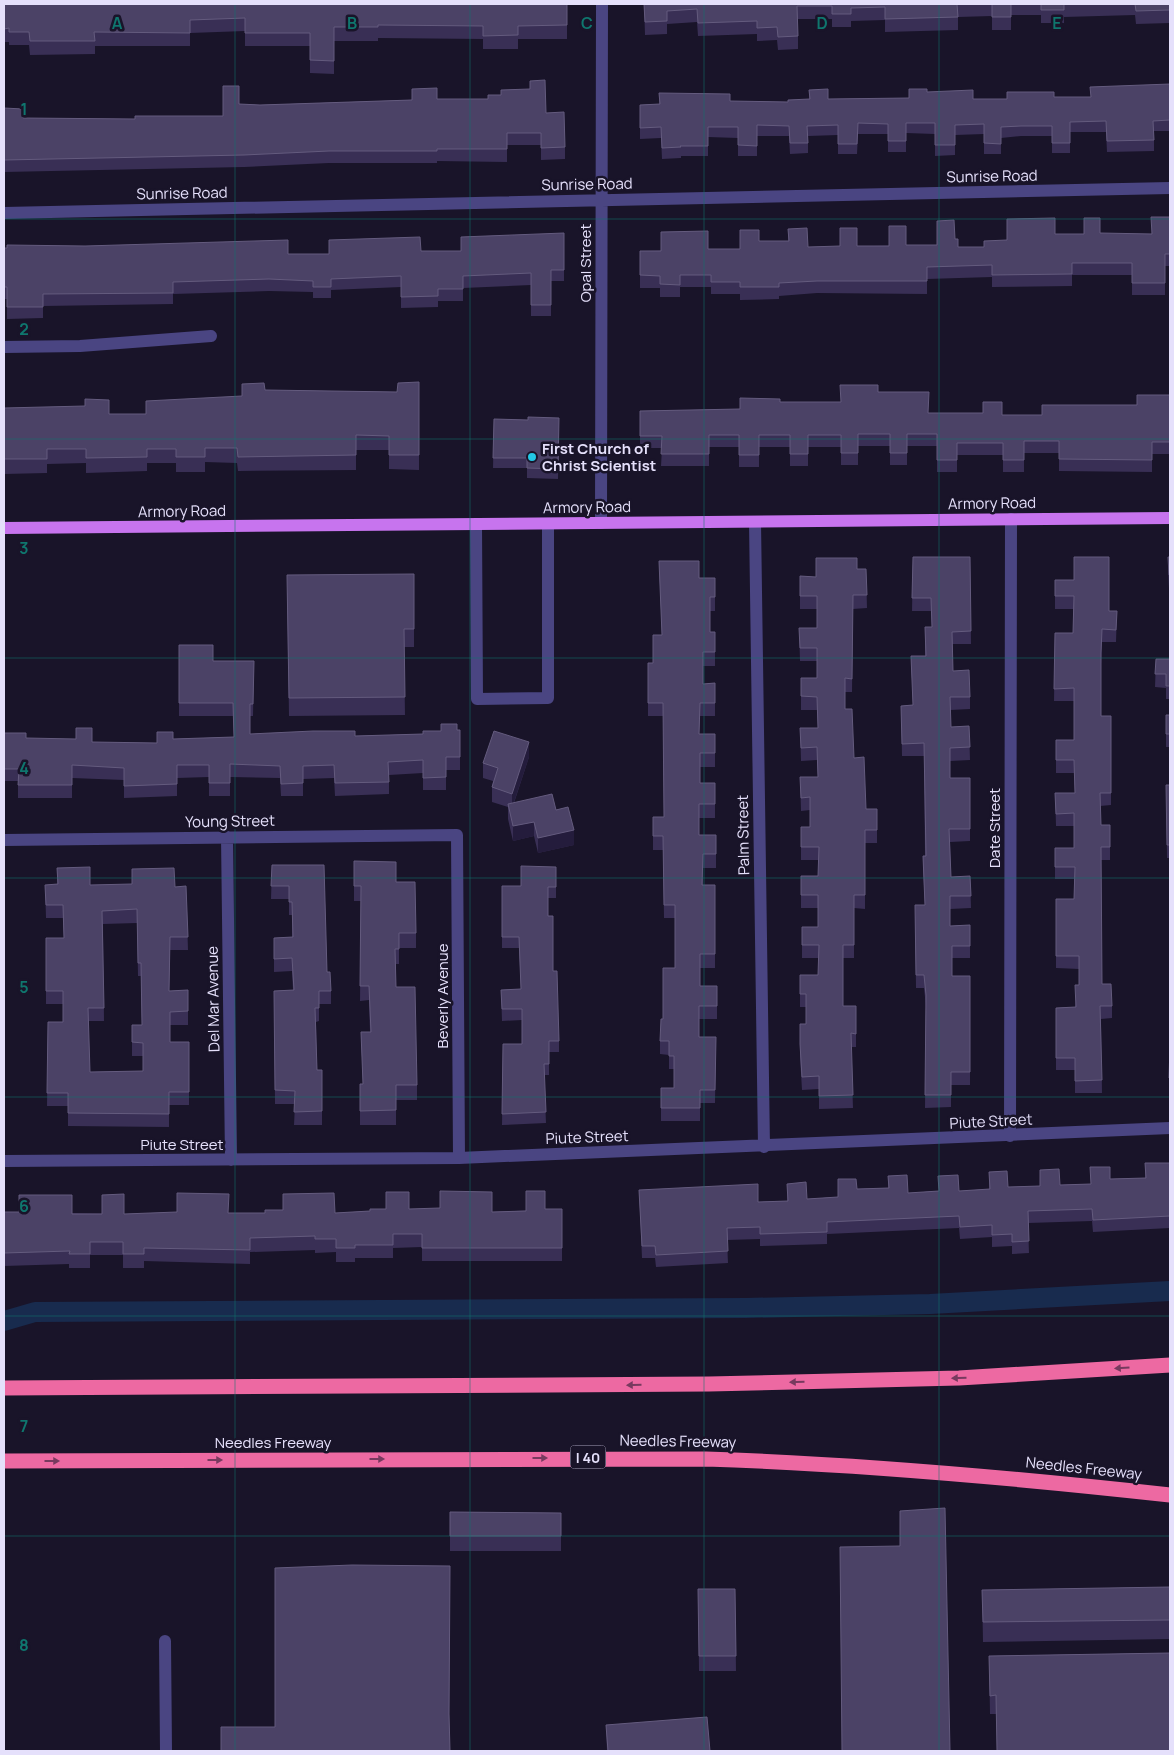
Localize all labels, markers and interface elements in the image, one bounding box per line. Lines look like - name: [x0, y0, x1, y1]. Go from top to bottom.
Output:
- text: A: [112, 12, 123, 34]
- text: B: [347, 12, 357, 34]
- text: C: [581, 12, 593, 34]
- text: D: [816, 12, 828, 34]
- text: E: [1052, 12, 1062, 34]
- text: 1: [20, 98, 28, 120]
- street label: Sunrise Road: [946, 165, 1038, 187]
- street label: Sunrise Road: [541, 173, 633, 195]
- street label: Sunrise Road: [136, 182, 228, 204]
- street label: Opal Street: [575, 224, 596, 302]
- text: 2: [19, 318, 29, 340]
- place label: First Church of Christ Scientist: [542, 438, 656, 476]
- marker: First Church of Christ Scientist: [526, 451, 538, 463]
- street label: Armory Road: [948, 492, 1036, 514]
- street label: Armory Road: [543, 496, 631, 518]
- street label: Armory Road: [138, 500, 226, 522]
- text: 3: [19, 537, 29, 559]
- text: 4: [19, 757, 29, 779]
- street label: Date Street: [984, 788, 1005, 868]
- street label: Palm Street: [732, 795, 754, 875]
- street label: Young Street: [185, 810, 275, 832]
- street label: Beverly Avenue: [432, 943, 453, 1048]
- street label: Del Mar Avenue: [202, 946, 224, 1052]
- text: 5: [19, 976, 29, 998]
- street label: Piute Street: [949, 1108, 1033, 1134]
- street label: Piute Street: [545, 1125, 629, 1149]
- street label: Piute Street: [140, 1134, 224, 1155]
- text: 6: [19, 1195, 29, 1217]
- one-way arrow: [1113, 1365, 1129, 1373]
- one-way arrow: [951, 1374, 967, 1382]
- one-way arrow: [789, 1378, 805, 1386]
- one-way arrow: [626, 1381, 642, 1389]
- text: 7: [20, 1415, 28, 1437]
- street label: Needles Freeway: [619, 1429, 737, 1453]
- street label: Needles Freeway: [215, 1432, 331, 1453]
- road number: I 40: [570, 1445, 606, 1468]
- street label: Needles Freeway: [1025, 1451, 1143, 1485]
- one-way arrow: [532, 1454, 548, 1462]
- one-way arrow: [370, 1455, 386, 1463]
- one-way arrow: [207, 1456, 223, 1464]
- one-way arrow: [45, 1457, 61, 1465]
- text: 8: [19, 1634, 29, 1656]

